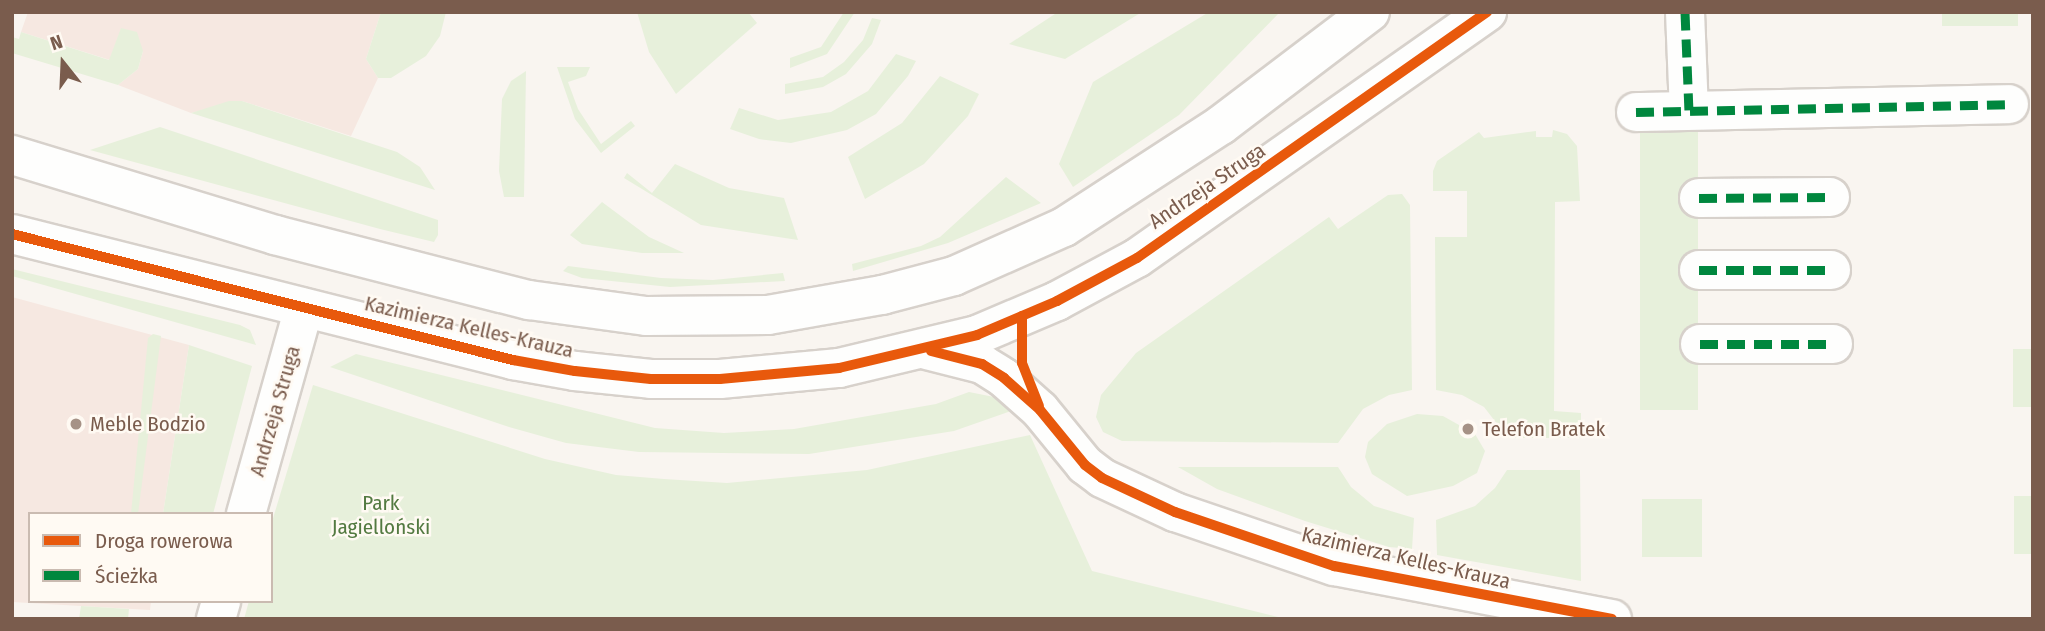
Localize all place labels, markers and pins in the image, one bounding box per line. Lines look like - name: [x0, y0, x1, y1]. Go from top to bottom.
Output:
- place label: Meble Bodzio: [90, 411, 206, 437]
- marker: Meble Bodzio: [68, 416, 84, 432]
- place label: Telefon Bratek: [1482, 416, 1605, 442]
- marker: Telefon Bratek: [1460, 421, 1476, 437]

